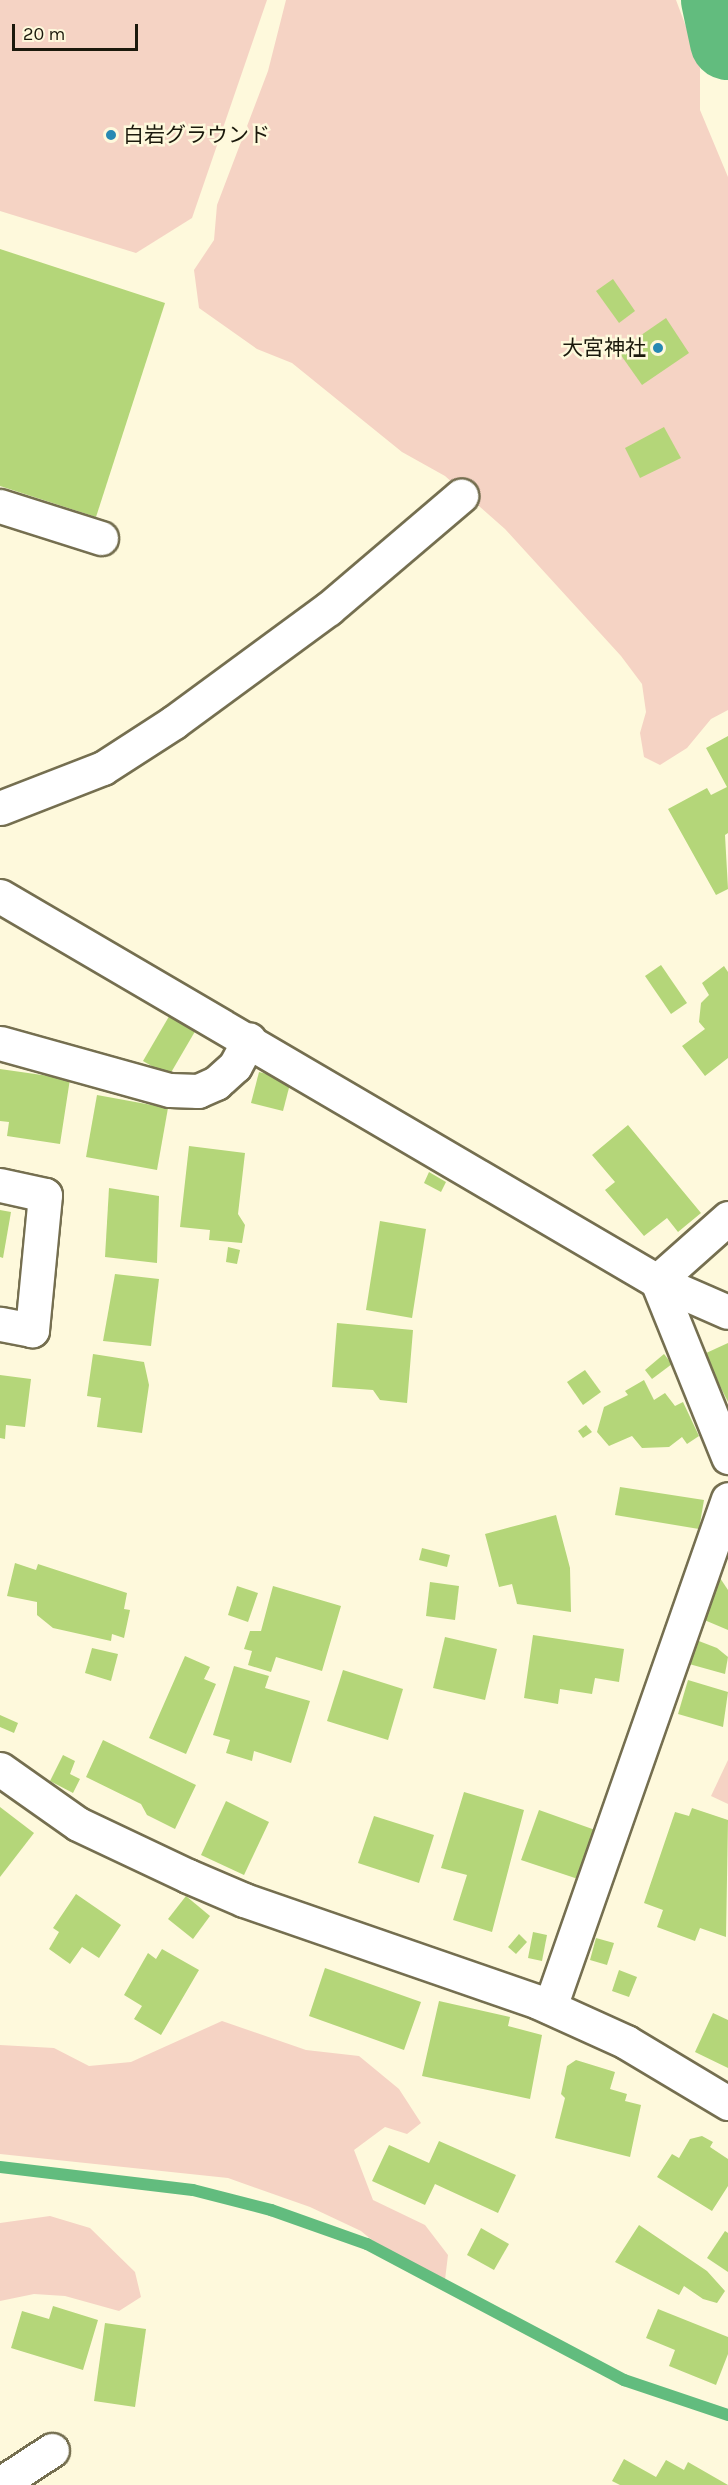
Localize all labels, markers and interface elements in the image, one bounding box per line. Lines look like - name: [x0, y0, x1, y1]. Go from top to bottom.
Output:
- scale bar: [15, 12, 141, 50]
- text: 20 m: [23, 23, 65, 45]
- place label: 白岩グラウンド: [123, 122, 270, 148]
- marker: 白岩グラウンド: [104, 128, 118, 142]
- place label: 大宮神社: [562, 335, 646, 361]
- marker: 大宮神社: [651, 341, 665, 355]

